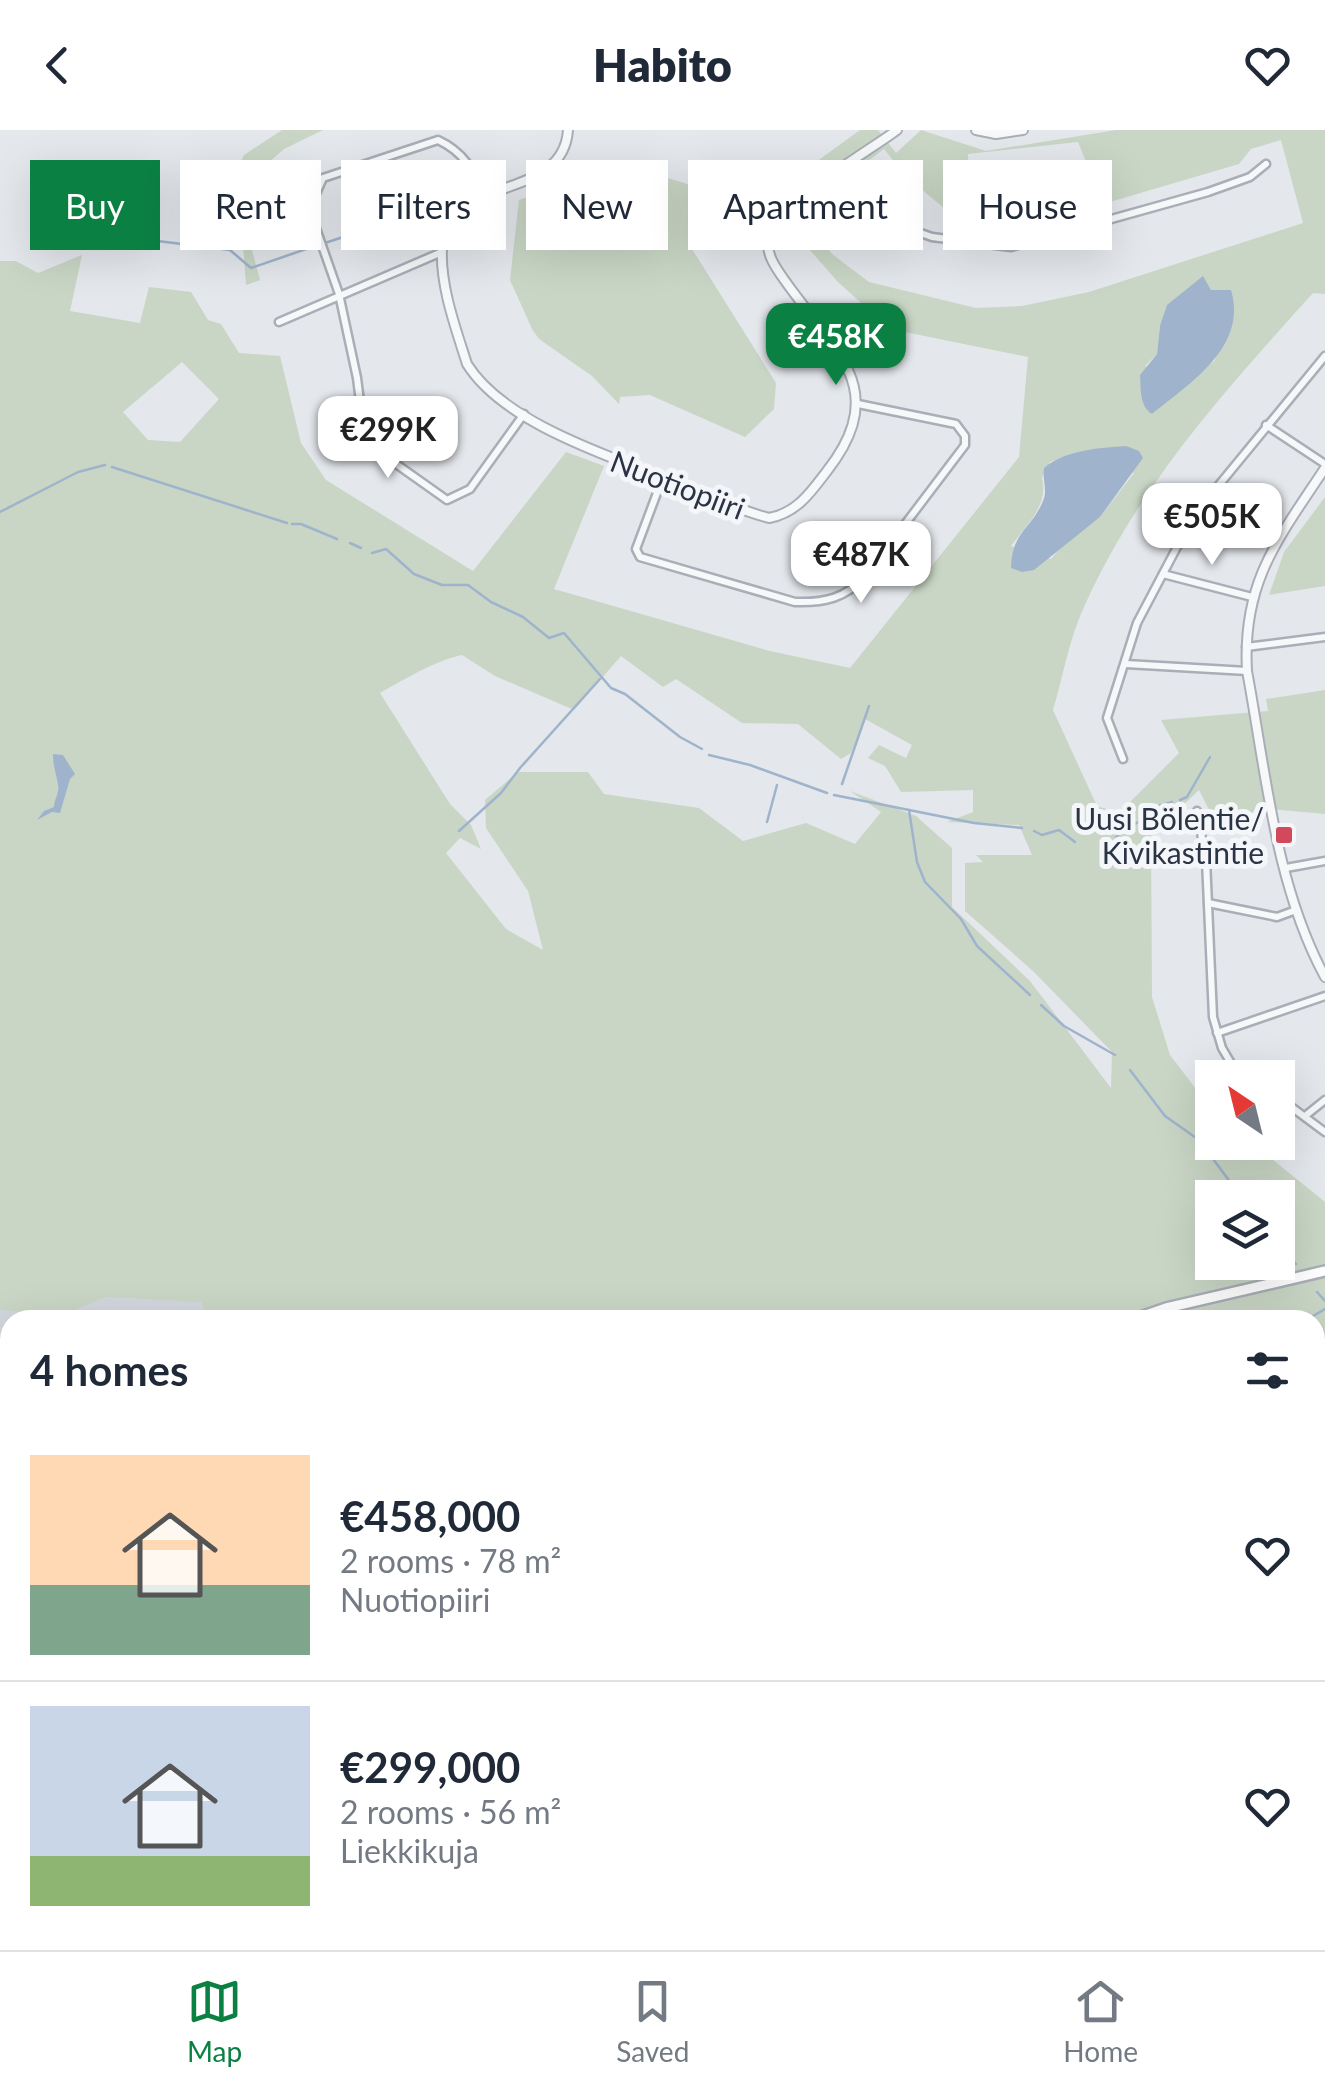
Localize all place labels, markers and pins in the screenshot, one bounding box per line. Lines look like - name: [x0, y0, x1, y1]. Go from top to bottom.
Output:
- pin: €458K: [766, 303, 906, 388]
- pin: €299K: [318, 396, 458, 481]
- pin: €505K: [1142, 483, 1282, 568]
- pin: €487K: [791, 521, 931, 606]
- place label: Uusi Bölentie/ Kivikastintie: [1074, 800, 1264, 870]
- marker: Uusi Bölentie/ Kivikastintie: [1273, 824, 1295, 846]

